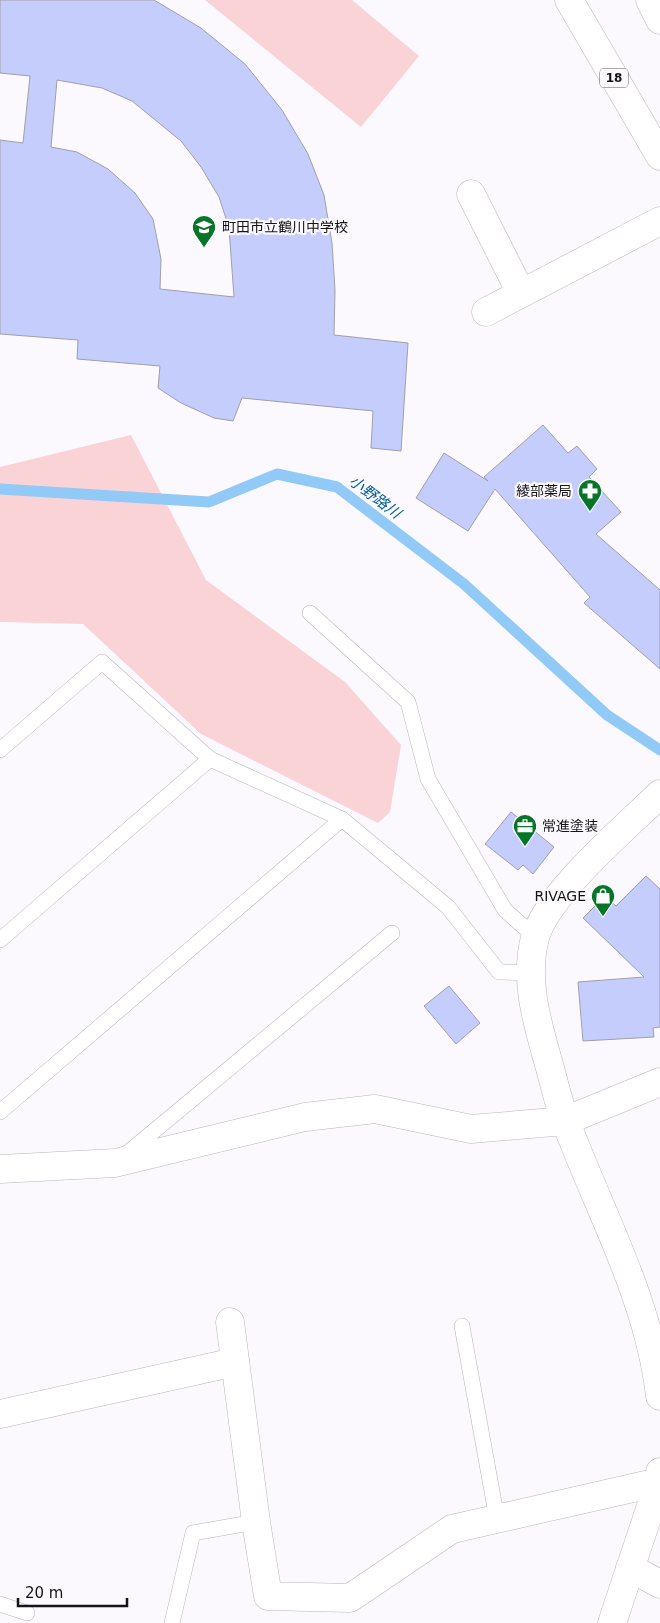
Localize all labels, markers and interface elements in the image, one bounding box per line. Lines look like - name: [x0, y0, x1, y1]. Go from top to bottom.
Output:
- road number: 18: [600, 68, 628, 88]
- school or university icon: 町田市立鶴川中学校: [191, 214, 217, 248]
- place label: 町田市立鶴川中学校: [222, 219, 348, 235]
- water label: 小野路川: [346, 472, 406, 523]
- pharmacy icon: 綾部薬局: [577, 478, 603, 512]
- place label: 綾部薬局: [516, 483, 572, 499]
- office icon: 常進塗装: [512, 813, 538, 847]
- place label: 常進塗装: [542, 818, 598, 834]
- shop icon: RIVAGE: [590, 883, 616, 917]
- place label: RIVAGE: [534, 888, 586, 904]
- scale bar: [18, 1576, 126, 1608]
- text: 20 m: [25, 1584, 63, 1602]

